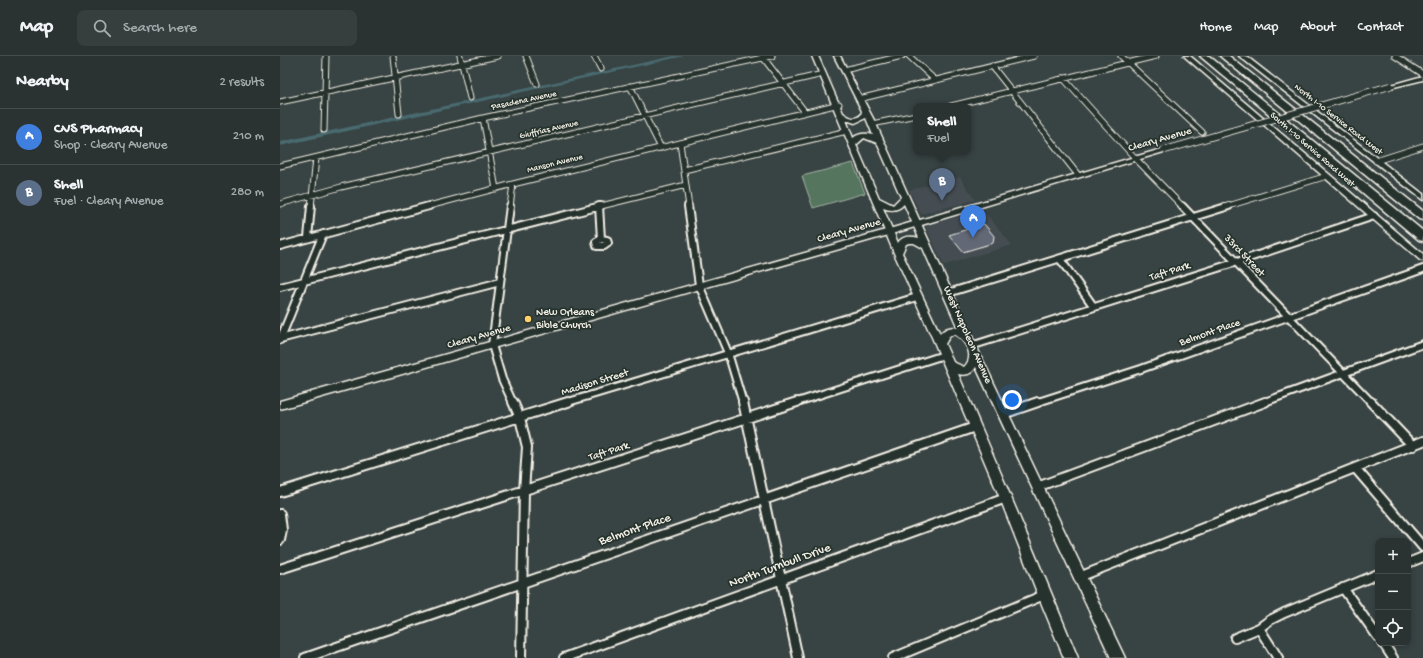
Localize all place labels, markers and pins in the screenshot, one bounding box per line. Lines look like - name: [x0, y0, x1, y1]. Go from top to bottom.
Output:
- pin: B: [929, 168, 955, 201]
- pin: A: [960, 205, 986, 238]
- place label: New Orleans Bible Church: [535, 307, 595, 332]
- marker: New Orleans Bible Church: [523, 314, 533, 324]

